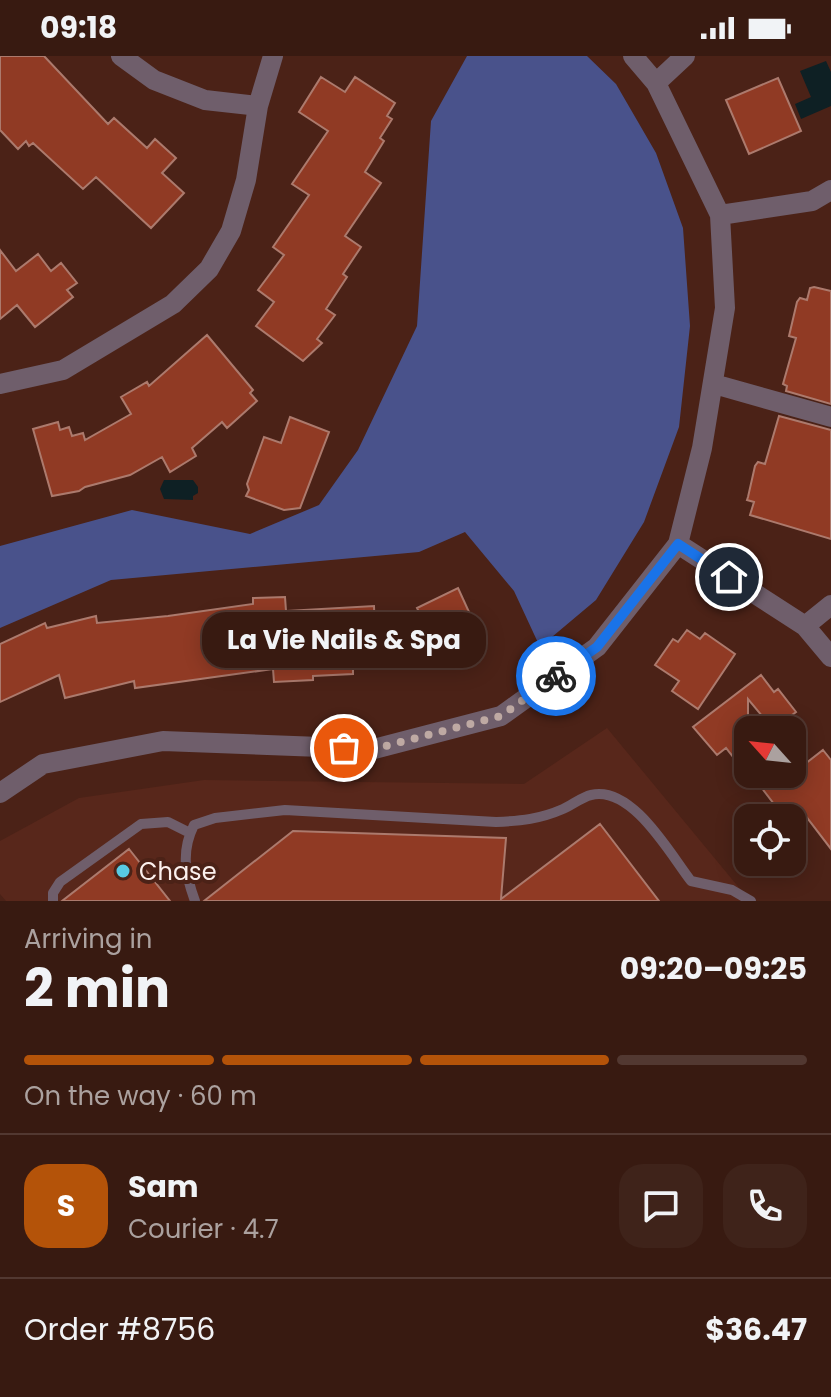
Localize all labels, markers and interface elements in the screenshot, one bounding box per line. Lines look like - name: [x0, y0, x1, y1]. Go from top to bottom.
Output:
- text: 09:18: [40, 6, 117, 49]
- pin: [695, 543, 763, 611]
- icon: home: [707, 555, 751, 599]
- callout: La Vie Nails & Spa: [202, 612, 486, 668]
- text: La Vie Nails & Spa: [227, 622, 461, 658]
- courier: [516, 636, 596, 716]
- icon: bike: [534, 654, 578, 698]
- pin: [310, 714, 378, 782]
- north arrow: [734, 716, 806, 788]
- map controls: [734, 716, 806, 876]
- icon: bag: [322, 726, 366, 770]
- button: locate: [734, 804, 806, 876]
- place label: Chase: [139, 855, 217, 888]
- marker: Chase: [114, 862, 132, 880]
- text: Arriving in: [24, 921, 153, 957]
- text: 09:20–09:25: [620, 947, 807, 990]
- text: 2 min: [24, 952, 170, 1025]
- text: On the way · 60 m: [24, 1078, 257, 1114]
- button: chat: [619, 1164, 703, 1248]
- button: phone: [723, 1164, 807, 1248]
- text: Sam: [128, 1165, 199, 1208]
- text: S: [57, 1184, 75, 1227]
- text: Courier · 4.7: [128, 1211, 279, 1247]
- text: Order #8756: [24, 1308, 215, 1351]
- text: $36.47: [705, 1308, 807, 1351]

